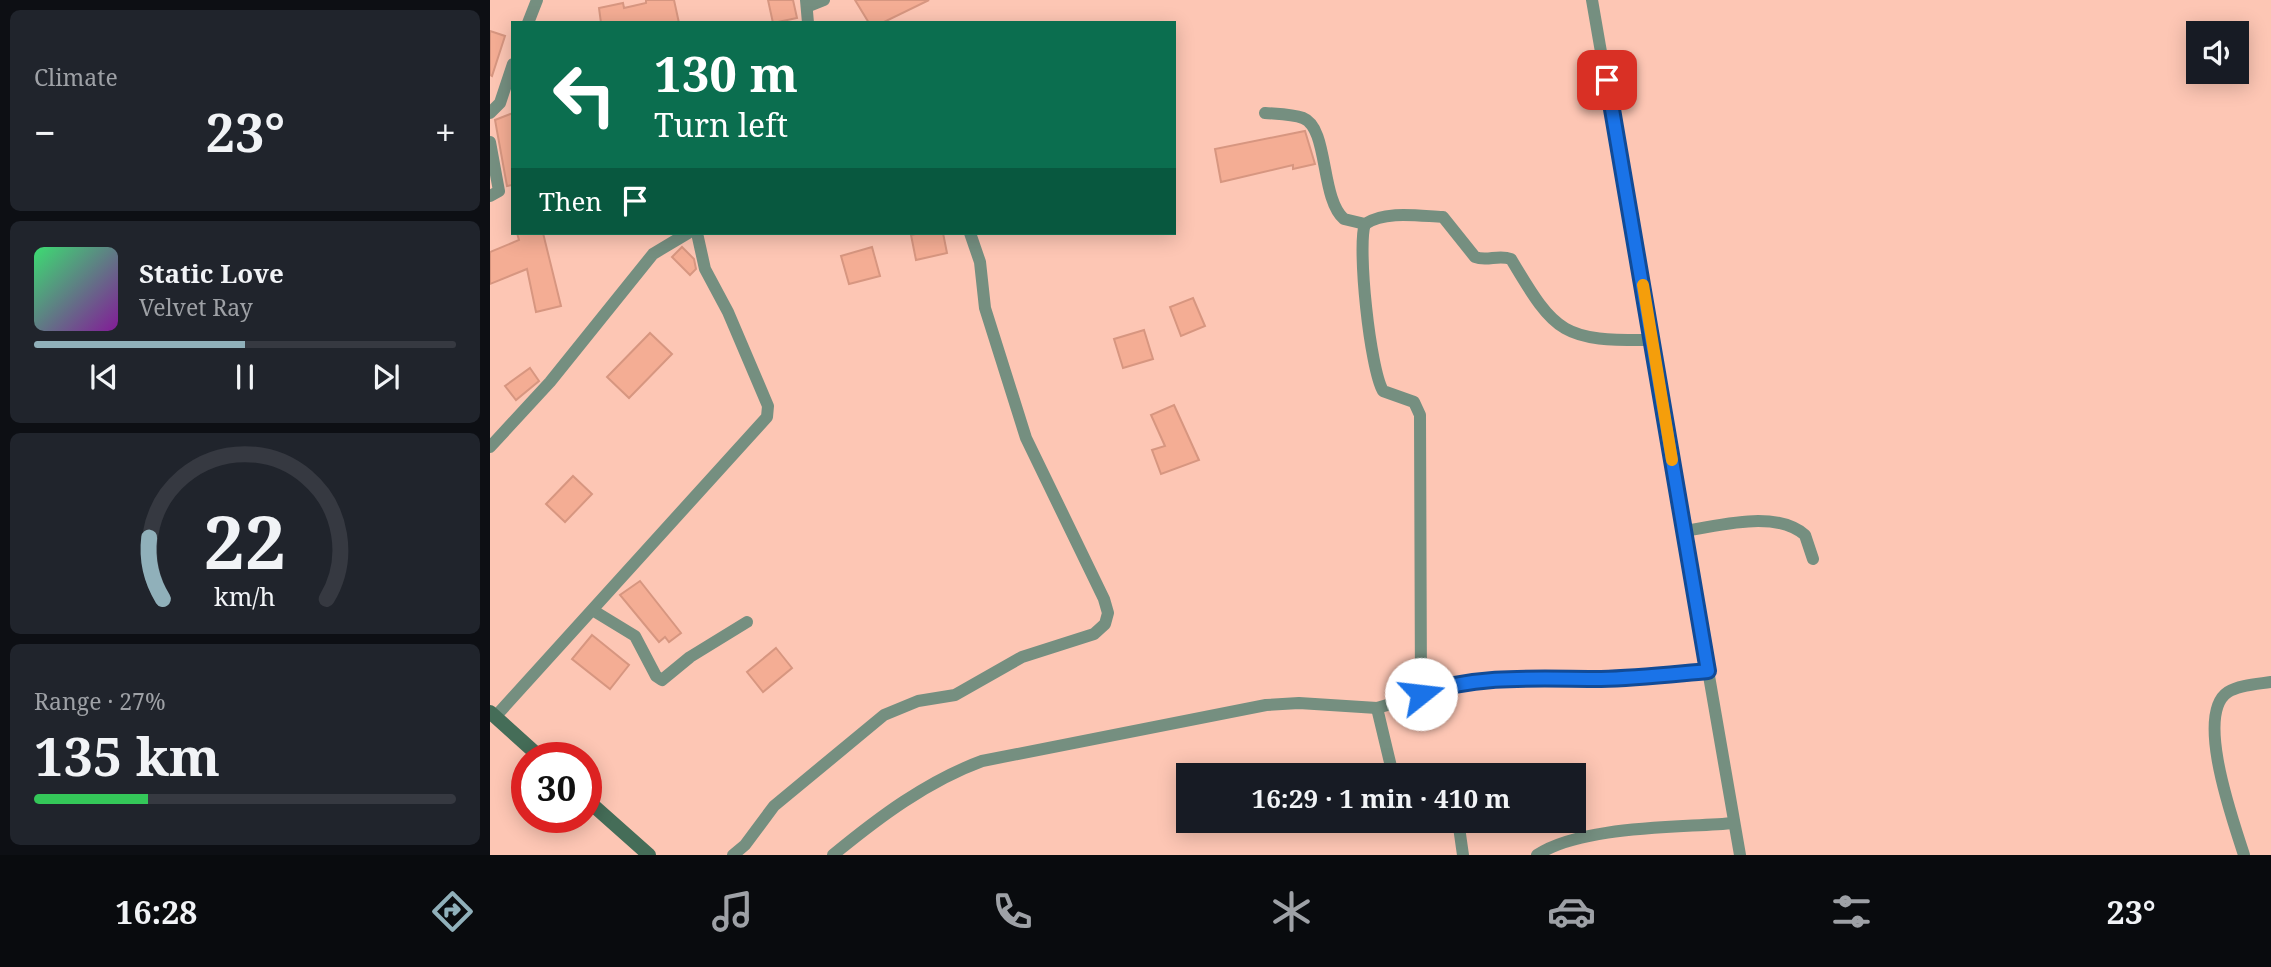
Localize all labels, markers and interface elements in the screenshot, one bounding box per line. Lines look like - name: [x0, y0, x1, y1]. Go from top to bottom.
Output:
- map controls: [2186, 21, 2249, 84]
- button: sound: [2186, 21, 2249, 84]
- text: 130 m: [654, 40, 798, 106]
- icon: left: [539, 49, 630, 140]
- pin: [1577, 50, 1637, 110]
- text: Climate: [34, 61, 118, 93]
- icon: arrive: [1588, 61, 1626, 99]
- text: 23°: [206, 96, 285, 167]
- text: Turn left: [654, 103, 788, 146]
- text: −: [34, 106, 56, 158]
- text: +: [435, 106, 456, 158]
- icon: arrive: [616, 182, 654, 220]
- text: Then: [539, 183, 602, 219]
- text: Static Love: [139, 255, 284, 291]
- text: Velvet Ray: [139, 291, 253, 323]
- icon: previous: [85, 358, 123, 396]
- icon: pause: [226, 358, 264, 396]
- icon: next: [367, 358, 405, 396]
- text: 22: [204, 492, 286, 591]
- text: km/h: [214, 579, 276, 613]
- position arrow: [1384, 657, 1458, 731]
- text: Range · 27%: [34, 685, 166, 717]
- text: 135 km: [34, 720, 220, 791]
- speed limit sign: 30: [511, 742, 602, 833]
- text: 16:29 · 1 min · 410 m: [1251, 780, 1511, 816]
- icon: directions: [428, 887, 477, 936]
- icon: music: [708, 887, 757, 936]
- icon: phone: [988, 887, 1037, 936]
- icon: climate: [1267, 887, 1316, 936]
- icon: car: [1547, 887, 1596, 936]
- icon: filters: [1827, 887, 1876, 936]
- text: 16:28: [115, 890, 197, 933]
- text: 23°: [2107, 890, 2156, 933]

